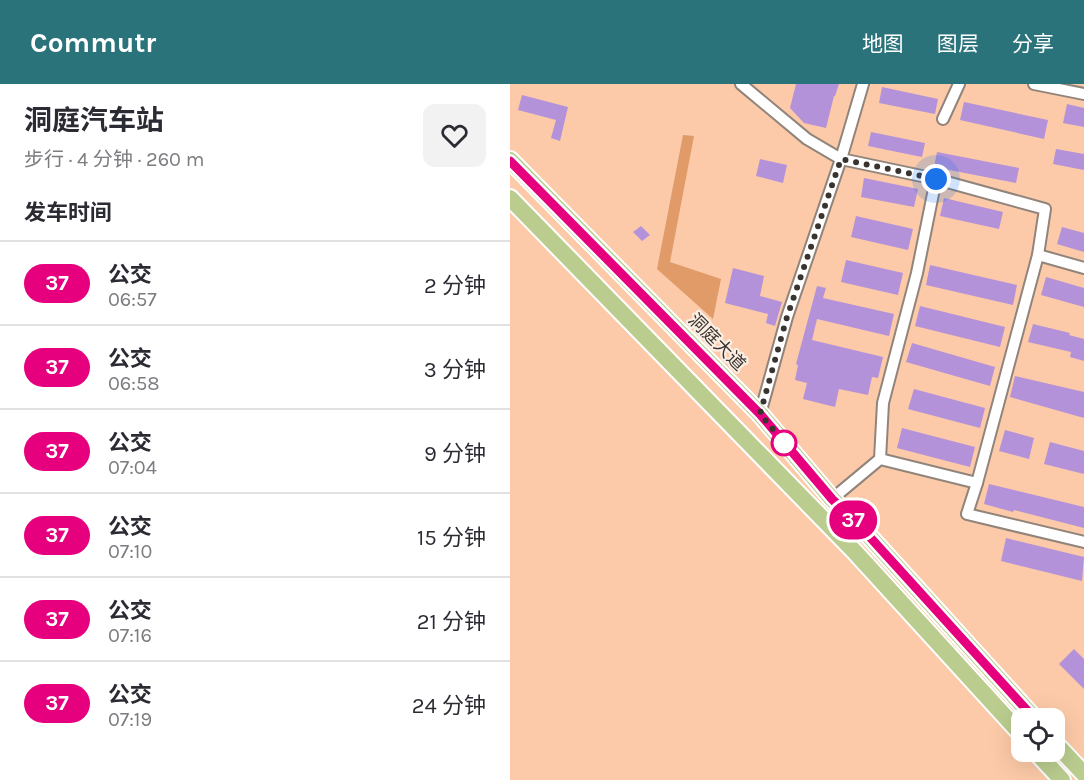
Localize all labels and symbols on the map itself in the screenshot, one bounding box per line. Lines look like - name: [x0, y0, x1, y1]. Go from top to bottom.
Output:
- your location: [921, 164, 951, 194]
- street label: 洞庭大道: [684, 309, 750, 375]
- unlabelled marker: [771, 430, 797, 456]
- line badge: 37: [826, 500, 880, 540]

